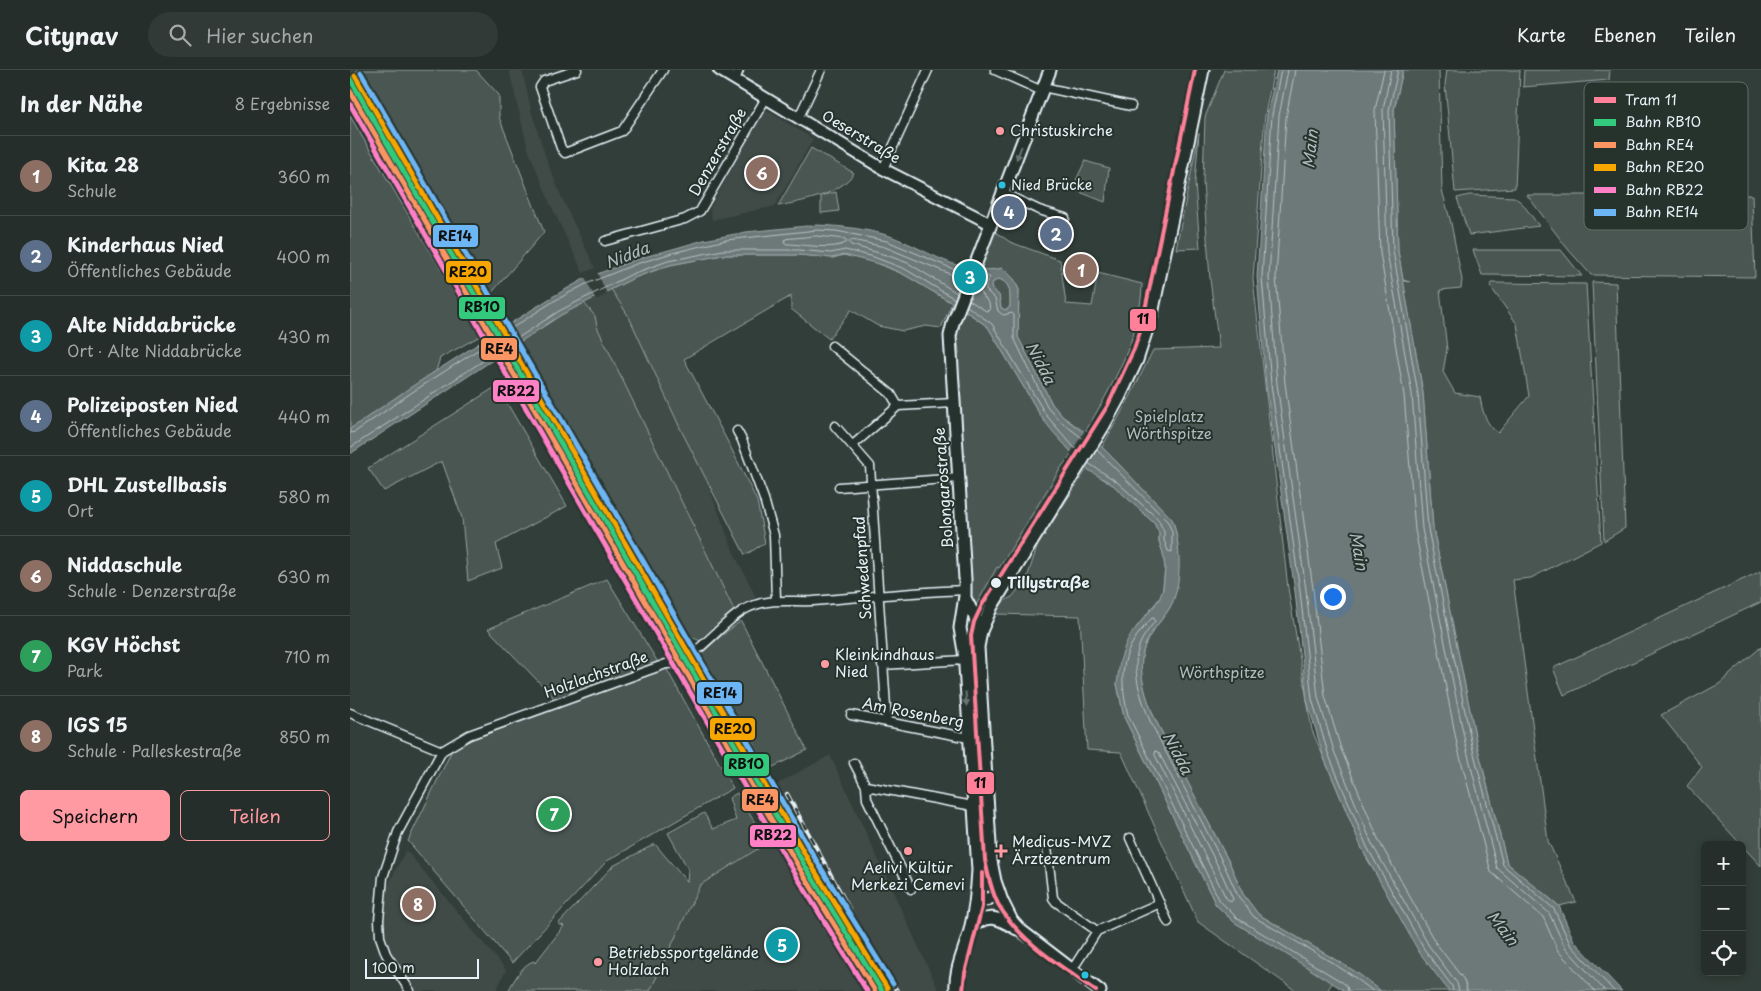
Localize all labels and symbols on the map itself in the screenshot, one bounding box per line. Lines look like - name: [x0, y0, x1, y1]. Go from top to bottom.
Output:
- legend: [1584, 82, 1748, 230]
- text: Tram 11: [1625, 89, 1677, 110]
- street label: Denzerstraße: [682, 103, 751, 200]
- street label: Oeserstraße: [818, 103, 906, 168]
- text: Bahn RB10: [1625, 111, 1701, 132]
- place label: Christuskirche: [1010, 118, 1113, 141]
- marker: Christuskirche: [994, 125, 1006, 137]
- water label: Main: [1295, 127, 1323, 169]
- text: Bahn RE4: [1625, 134, 1694, 155]
- one-way arrow: [1014, 146, 1022, 160]
- pin: 6: [746, 154, 778, 192]
- text: Bahn RE20: [1625, 156, 1704, 177]
- place label: Nied Brücke: [1011, 174, 1092, 195]
- text: Bahn RB22: [1625, 179, 1704, 200]
- marker: Nied Brücke: [997, 180, 1007, 190]
- pin: 4: [993, 193, 1025, 231]
- text: Bahn RE14: [1625, 201, 1699, 222]
- pin: 2: [1040, 215, 1072, 253]
- line badge: RE14: [432, 224, 479, 248]
- text: RE14: [438, 225, 472, 246]
- water label: Nidda: [601, 234, 653, 273]
- pin: 1: [1065, 251, 1097, 289]
- pin: 3: [954, 258, 986, 296]
- line badge: RE20: [445, 260, 492, 284]
- text: RE20: [449, 261, 487, 282]
- line badge: RB10: [458, 296, 506, 320]
- text: RB10: [464, 296, 500, 317]
- line badge: 11: [1129, 308, 1157, 332]
- text: 11: [1137, 308, 1149, 329]
- line badge: RE4: [480, 337, 518, 361]
- water label: Nidda: [1021, 337, 1063, 389]
- text: RE4: [485, 338, 514, 359]
- line badge: RB22: [492, 379, 540, 403]
- text: RB22: [497, 380, 535, 401]
- park label: Spielplatz Wörthspitze: [1126, 404, 1212, 444]
- street label: Bolongarostraße: [927, 427, 958, 550]
- street label: Schwedenpfad: [846, 515, 877, 621]
- water label: Main: [1345, 530, 1376, 573]
- place label: Tillystraße: [1007, 570, 1090, 593]
- marker: Tillystraße: [989, 576, 1003, 590]
- your location: [1320, 584, 1346, 610]
- place label: Kleinkindhaus Nied: [835, 642, 935, 682]
- street label: Holzlachstraße: [540, 644, 651, 703]
- marker: Kleinkindhaus Nied: [819, 658, 831, 670]
- park label: Wörthspitze: [1179, 660, 1265, 683]
- line badge: RE14: [696, 681, 743, 705]
- text: RE14: [703, 682, 737, 703]
- street label: Am Rosenberg: [860, 690, 966, 733]
- one-way arrow: [963, 692, 971, 708]
- line badge: RE20: [709, 717, 756, 741]
- text: RE20: [714, 718, 752, 739]
- water label: Nidda: [1158, 727, 1200, 779]
- line badge: RB10: [723, 753, 770, 777]
- text: RB10: [728, 753, 764, 774]
- line badge: 11: [966, 771, 995, 795]
- text: 11: [974, 772, 986, 793]
- line badge: RE4: [741, 788, 779, 812]
- text: RE4: [746, 789, 775, 810]
- pin: 7: [538, 795, 570, 833]
- line badge: RB22: [749, 824, 797, 848]
- text: RB22: [754, 824, 792, 845]
- place label: Medicus-MVZ Ärztezentrum: [1012, 829, 1112, 869]
- marker: Medicus-MVZ Ärztezentrum: [994, 844, 1008, 858]
- marker: Aelivi Kültür Merkezi Cemevi: [902, 845, 914, 857]
- place label: Aelivi Kültür Merkezi Cemevi: [851, 855, 965, 895]
- pin: 8: [402, 885, 434, 923]
- water label: Main: [1482, 905, 1526, 951]
- pin: 5: [766, 926, 798, 964]
- place label: Betriebssportgelände Holzlach: [608, 940, 759, 980]
- scale bar: [365, 956, 479, 979]
- marker: Betriebssportgelände Holzlach: [592, 956, 604, 968]
- unlabelled marker: [1080, 970, 1090, 980]

